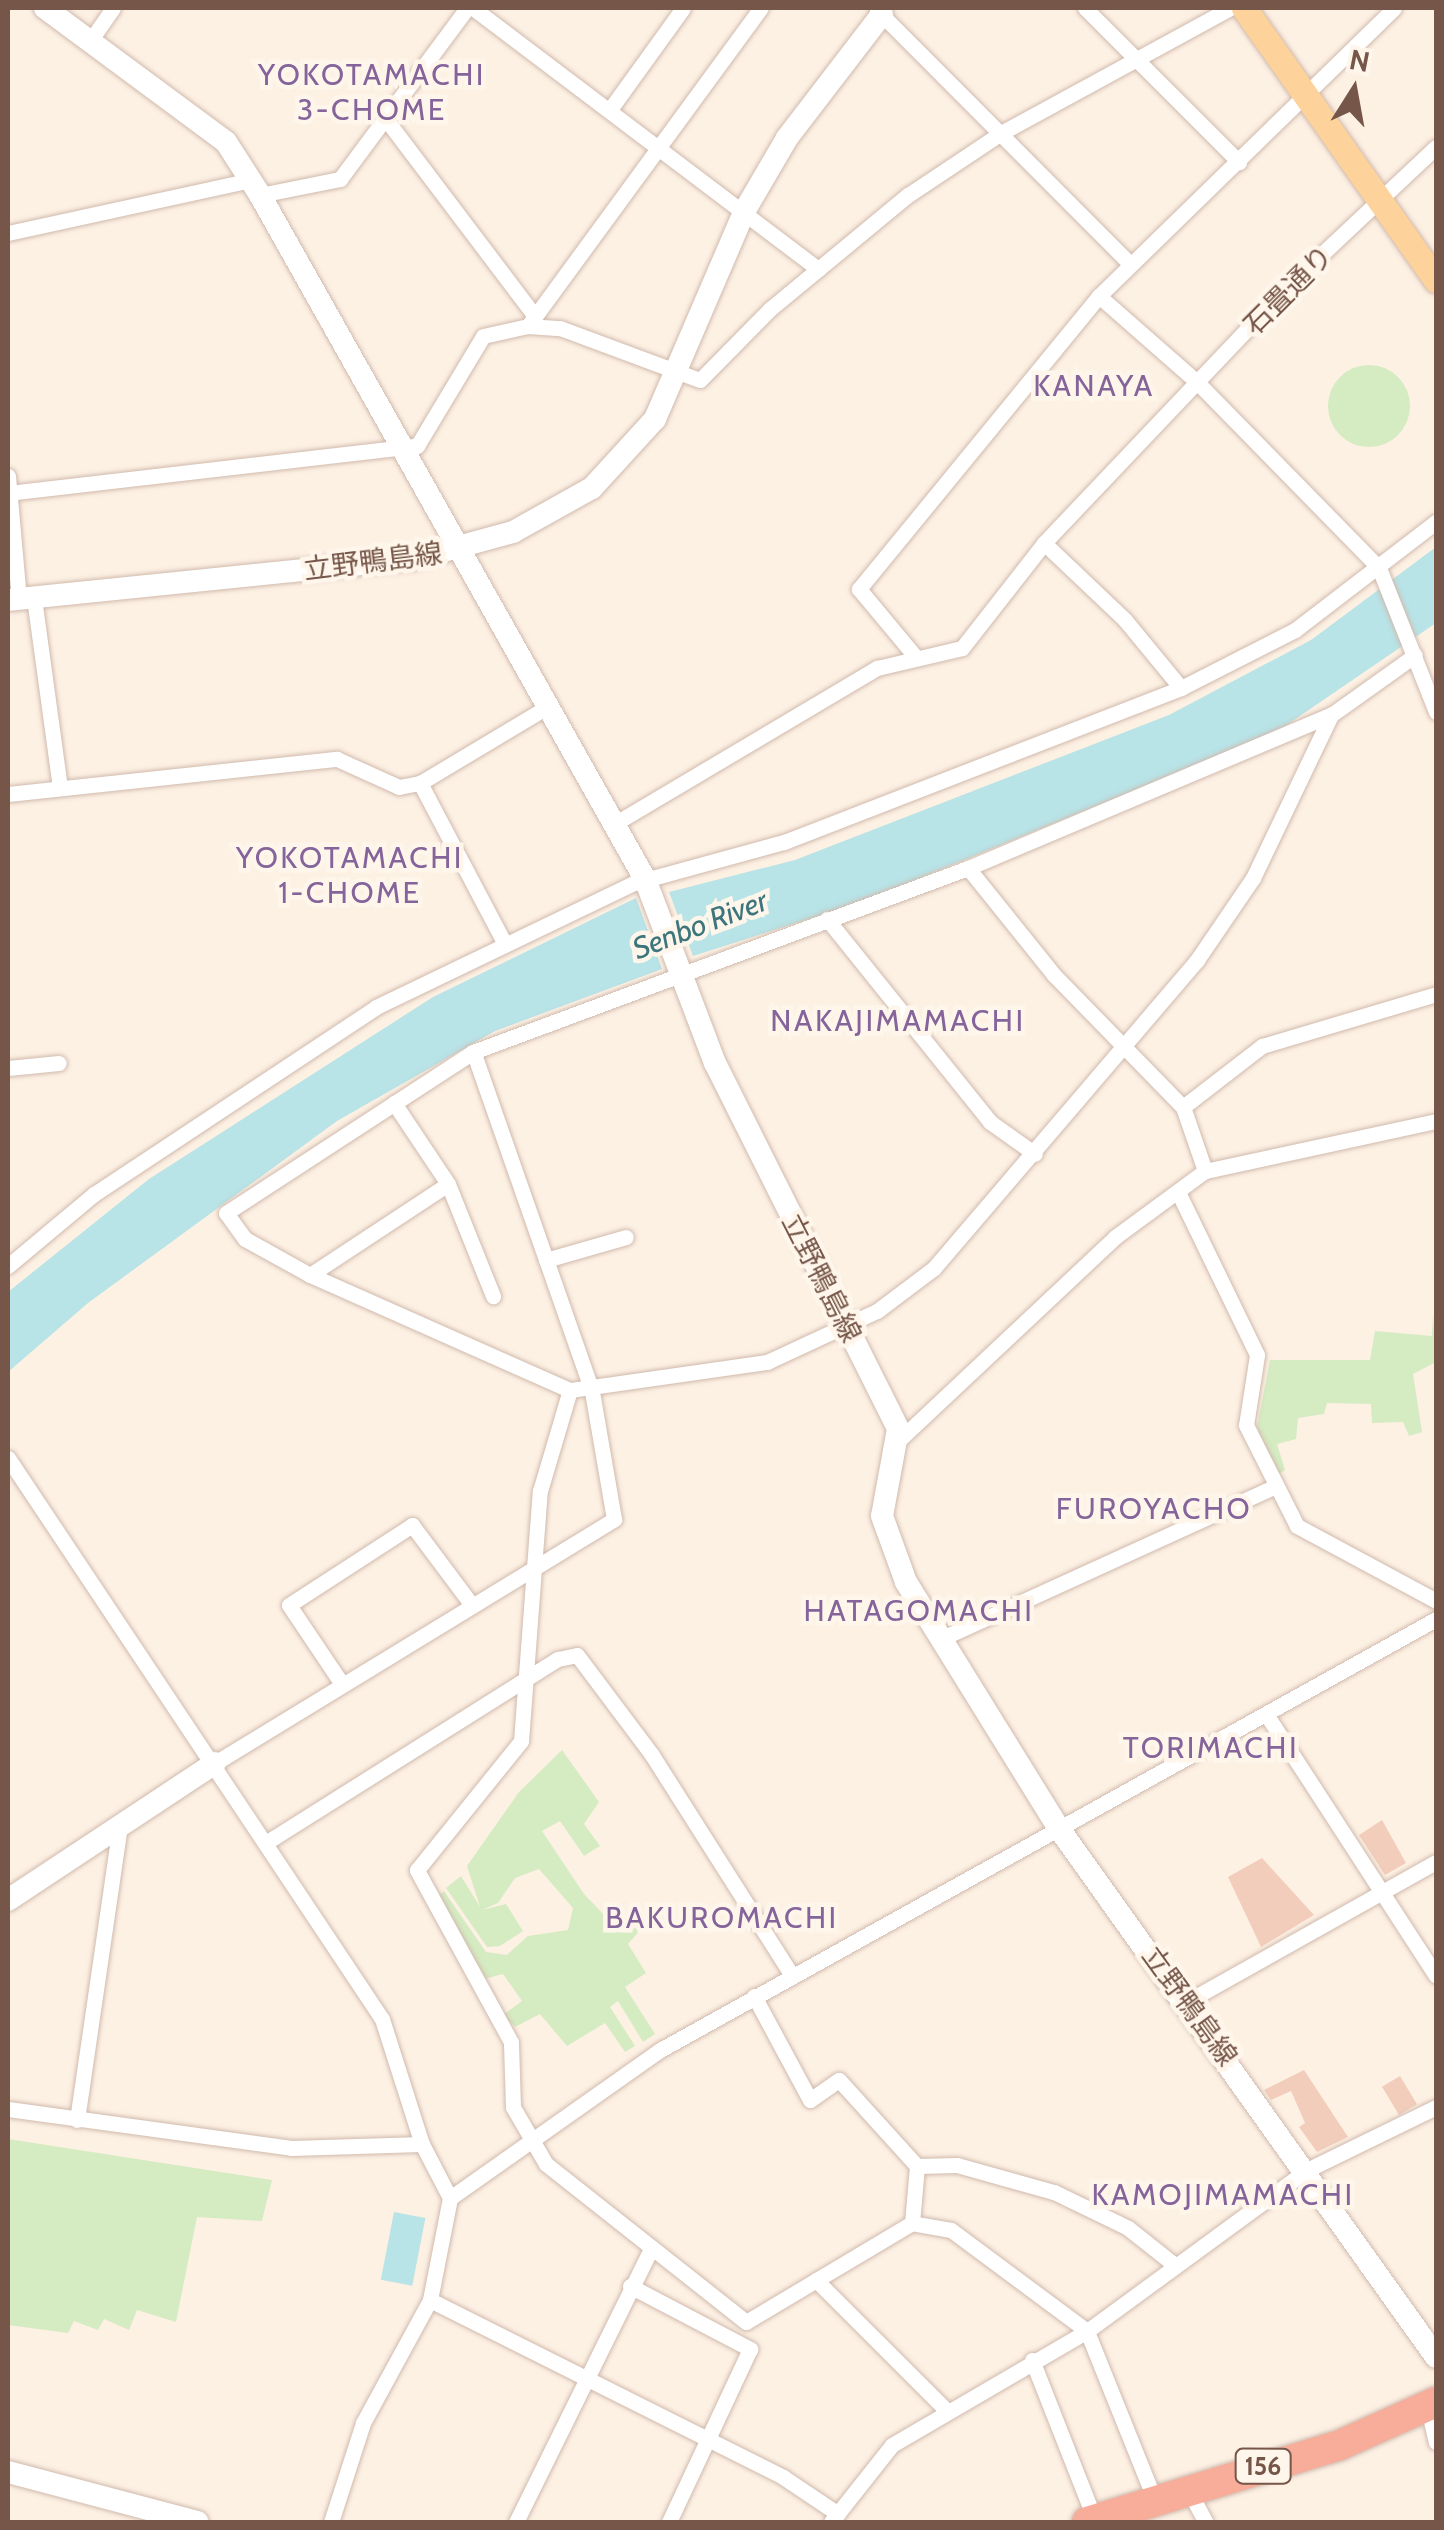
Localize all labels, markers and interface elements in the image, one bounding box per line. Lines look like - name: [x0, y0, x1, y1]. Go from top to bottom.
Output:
- north arrow: [1304, 40, 1404, 140]
- text: N: [1347, 42, 1373, 79]
- district label: YOKOTAMACHI 3-CHOME: [258, 57, 486, 128]
- street label: 石畳通り: [1237, 239, 1339, 341]
- district label: KANAYA: [1033, 368, 1155, 404]
- street label: 立野鴨島線: [301, 536, 445, 586]
- district label: YOKOTAMACHI 1-CHOME: [236, 840, 464, 910]
- water label: Senbo River: [627, 883, 773, 967]
- district label: NAKAJIMAMACHI: [770, 1003, 1026, 1039]
- street label: 立野鴨島線: [775, 1208, 869, 1348]
- district label: FUROYACHO: [1056, 1491, 1252, 1527]
- district label: HATAGOMACHI: [804, 1593, 1034, 1629]
- district label: TORIMACHI: [1123, 1730, 1299, 1766]
- district label: BAKUROMACHI: [605, 1900, 839, 1936]
- street label: 立野鴨島線: [1135, 1939, 1245, 2073]
- district label: KAMOJIMAMACHI: [1091, 2177, 1355, 2213]
- road number: 156: [1233, 2446, 1293, 2486]

